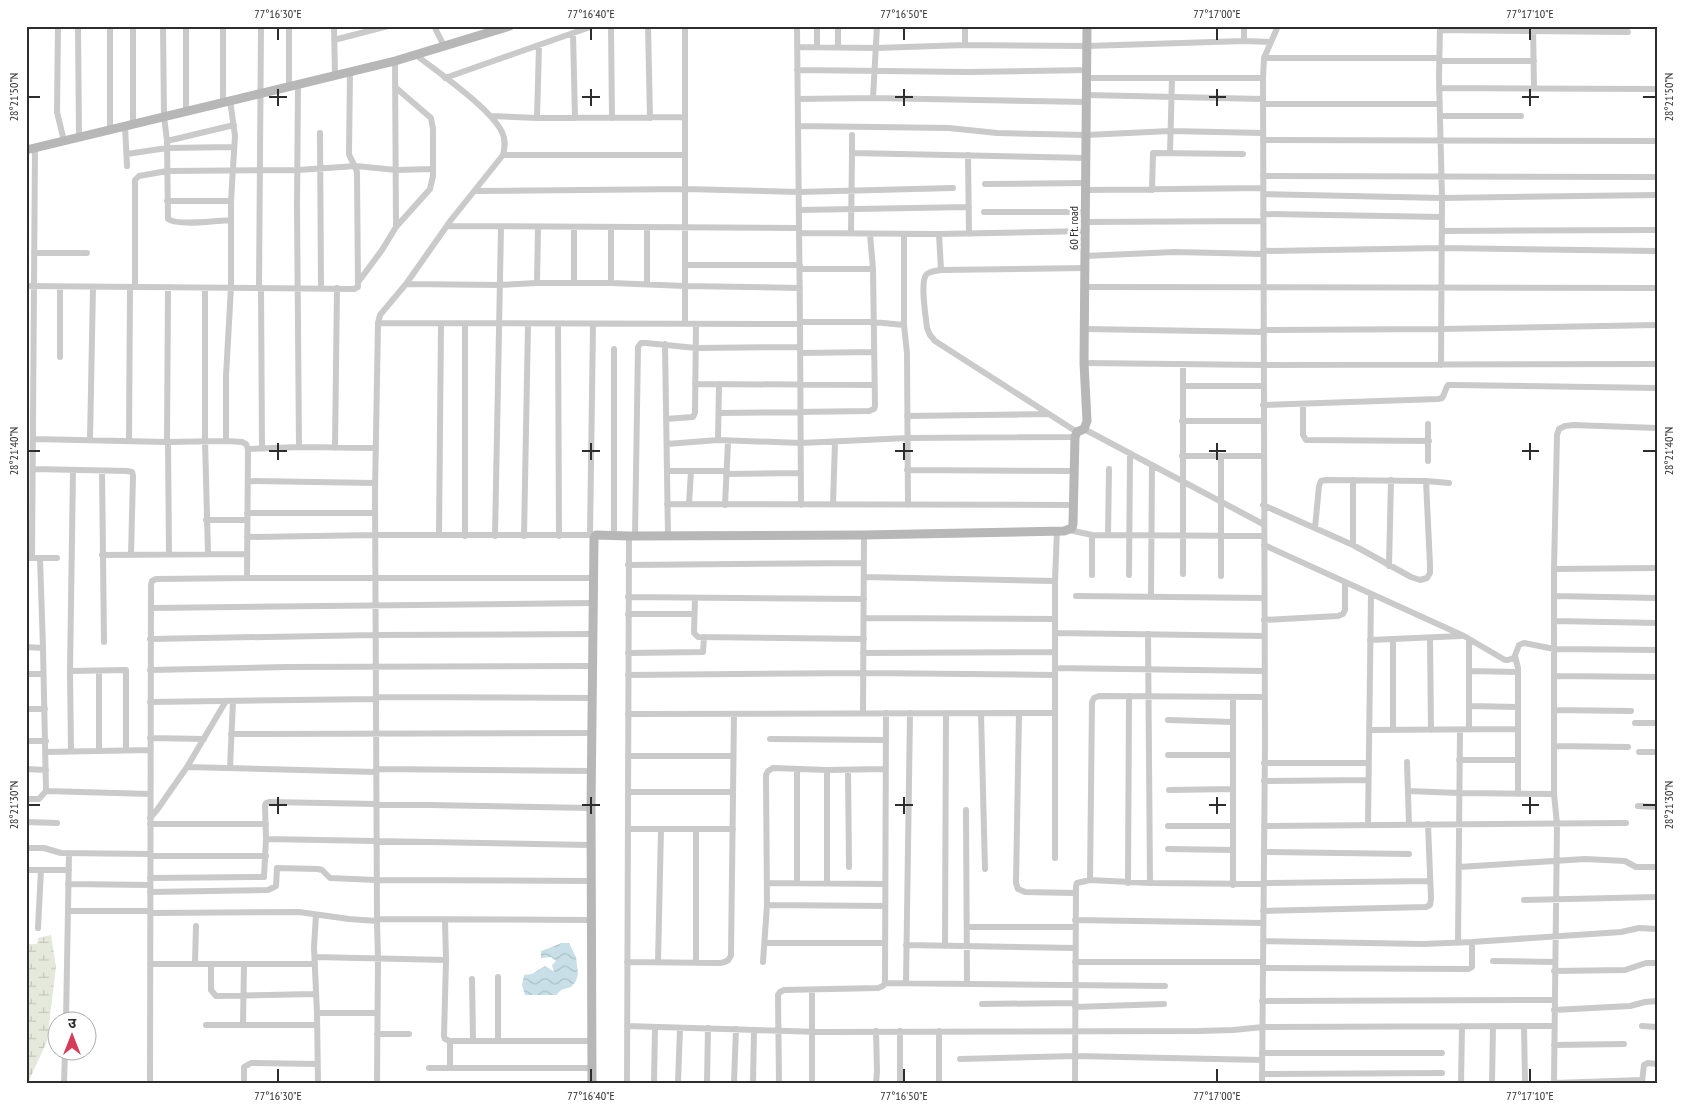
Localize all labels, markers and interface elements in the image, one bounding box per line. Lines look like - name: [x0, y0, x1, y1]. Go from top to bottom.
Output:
- text: 77°16'30"E: [254, 6, 302, 21]
- text: 77°16'40"E: [567, 6, 615, 21]
- text: 77°16'50"E: [880, 6, 928, 21]
- text: 77°17'00"E: [1193, 6, 1241, 21]
- text: 77°17'10"E: [1506, 6, 1554, 21]
- text: 28°21'50"N: [6, 73, 21, 121]
- text: 28°21'50"N: [1661, 73, 1676, 121]
- street label: 60 Ft. road: [1066, 206, 1081, 250]
- text: 28°21'40"N: [6, 427, 21, 475]
- text: 28°21'40"N: [1661, 427, 1676, 475]
- text: 28°21'30"N: [6, 781, 21, 829]
- text: 28°21'30"N: [1661, 781, 1676, 829]
- north arrow: [48, 1012, 98, 1062]
- text: उ: [68, 1014, 77, 1032]
- text: 77°16'30"E: [254, 1088, 302, 1103]
- text: 77°16'40"E: [567, 1088, 615, 1103]
- text: 77°16'50"E: [880, 1088, 928, 1103]
- text: 77°17'00"E: [1193, 1088, 1241, 1103]
- text: 77°17'10"E: [1506, 1088, 1554, 1103]

